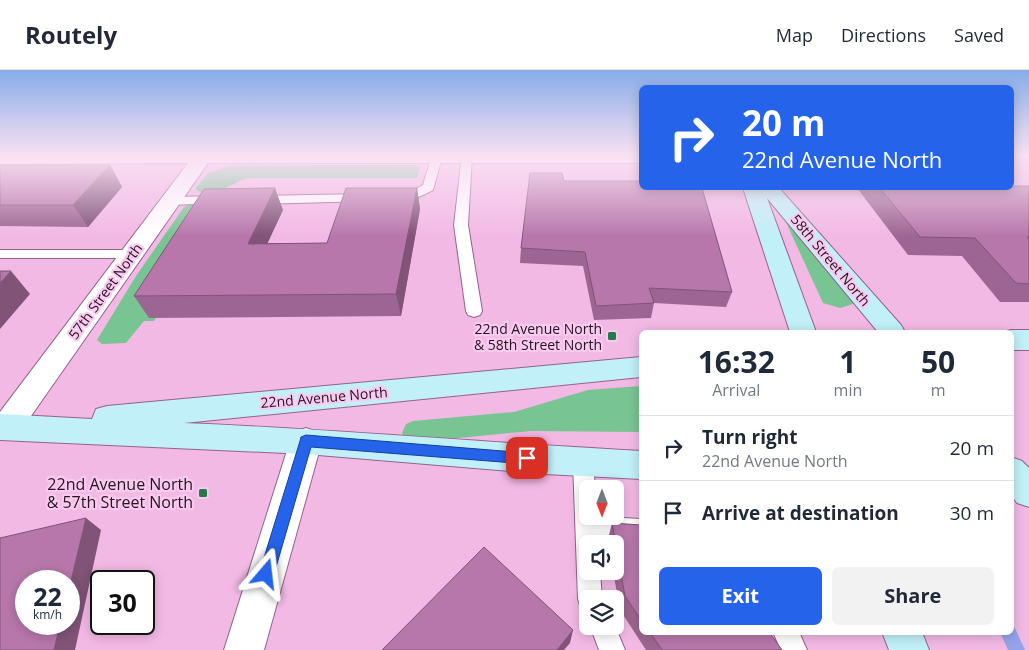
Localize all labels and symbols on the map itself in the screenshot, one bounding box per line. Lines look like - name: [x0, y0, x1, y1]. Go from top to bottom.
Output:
- street label: 58th Street North: [787, 210, 875, 310]
- street label: 57th Street North: [64, 239, 146, 343]
- place label: 22nd Avenue North & 58th Street North: [474, 319, 602, 354]
- marker: 22nd Avenue North & 58th Street North: [606, 330, 618, 342]
- street label: 22nd Avenue North: [260, 382, 388, 412]
- pin: [506, 437, 548, 479]
- place label: 22nd Avenue North & 57th Street North: [47, 473, 193, 513]
- north arrow: [579, 480, 624, 525]
- marker: 22nd Avenue North & 57th Street North: [197, 487, 209, 499]
- position arrow: [239, 547, 291, 599]
- speed limit sign: 30: [90, 570, 155, 635]

